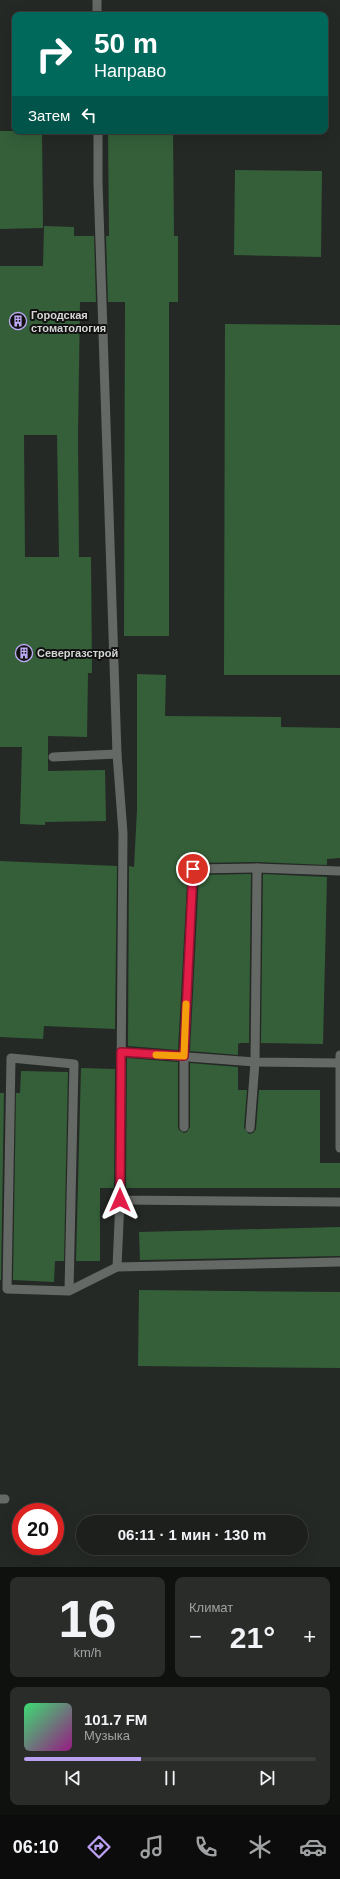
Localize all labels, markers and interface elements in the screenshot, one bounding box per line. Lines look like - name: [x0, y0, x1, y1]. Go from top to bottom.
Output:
- icon: right: [28, 28, 80, 80]
- text: 50 m: [94, 28, 158, 59]
- text: Направо: [94, 61, 166, 81]
- icon: left: [78, 104, 100, 126]
- text: Затем: [28, 107, 70, 124]
- place label: Городская стоматология: [31, 309, 106, 334]
- building icon: Городская стоматология: [8, 311, 28, 331]
- building icon: Севергазстрой: [14, 643, 34, 663]
- place label: Севергазстрой: [37, 647, 118, 659]
- pin: [176, 852, 210, 886]
- icon: arrive: [182, 858, 204, 880]
- position arrow: [99, 1179, 141, 1221]
- speed limit sign: 20: [12, 1503, 64, 1555]
- text: 06:11 · 1 мин · 130 m: [118, 1526, 266, 1543]
- text: 16: [59, 1590, 116, 1648]
- text: Климат: [189, 1600, 233, 1615]
- text: 21°: [230, 1621, 275, 1654]
- text: −: [189, 1624, 202, 1649]
- text: +: [303, 1624, 316, 1649]
- text: km/h: [73, 1645, 102, 1660]
- text: 101.7 FM: [84, 1711, 147, 1728]
- text: Музыка: [84, 1728, 130, 1743]
- icon: previous: [62, 1767, 84, 1789]
- icon: pause: [159, 1767, 181, 1789]
- icon: next: [256, 1767, 278, 1789]
- icon: directions: [85, 1833, 113, 1861]
- icon: music: [138, 1833, 166, 1861]
- icon: phone: [192, 1833, 220, 1861]
- icon: climate: [246, 1833, 274, 1861]
- icon: car: [299, 1833, 327, 1861]
- text: 06:10: [13, 1837, 59, 1857]

